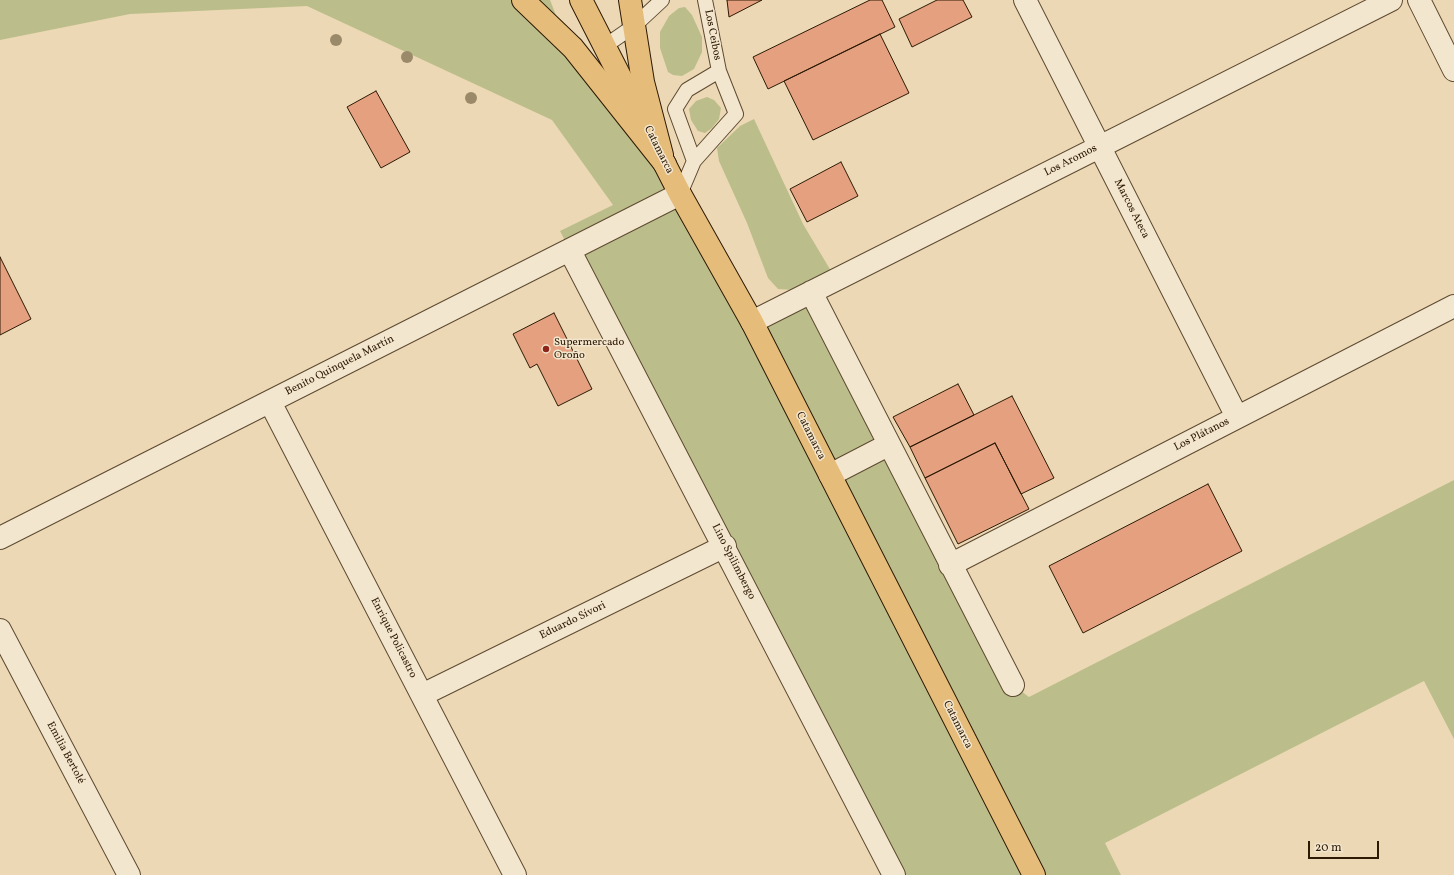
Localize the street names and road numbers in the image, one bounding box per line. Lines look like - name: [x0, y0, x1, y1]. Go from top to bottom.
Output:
- street label: Los Ceibos: [701, 9, 723, 61]
- street label: Catamarca: [640, 124, 676, 176]
- street label: Los Aromos: [1042, 142, 1100, 180]
- street label: Marcos Ateca: [1110, 177, 1152, 241]
- street label: Benito Quinquela Martín: [283, 333, 397, 399]
- street label: Catamarca: [792, 410, 828, 462]
- street label: Los Plátanos: [1172, 415, 1232, 455]
- street label: Lino Spilimbergo: [708, 522, 758, 602]
- street label: Enrique Policastro: [367, 596, 419, 680]
- street label: Eduardo Sívori: [538, 599, 608, 643]
- street label: Catamarca: [939, 699, 975, 751]
- street label: Emilia Bertolé: [43, 720, 87, 786]

